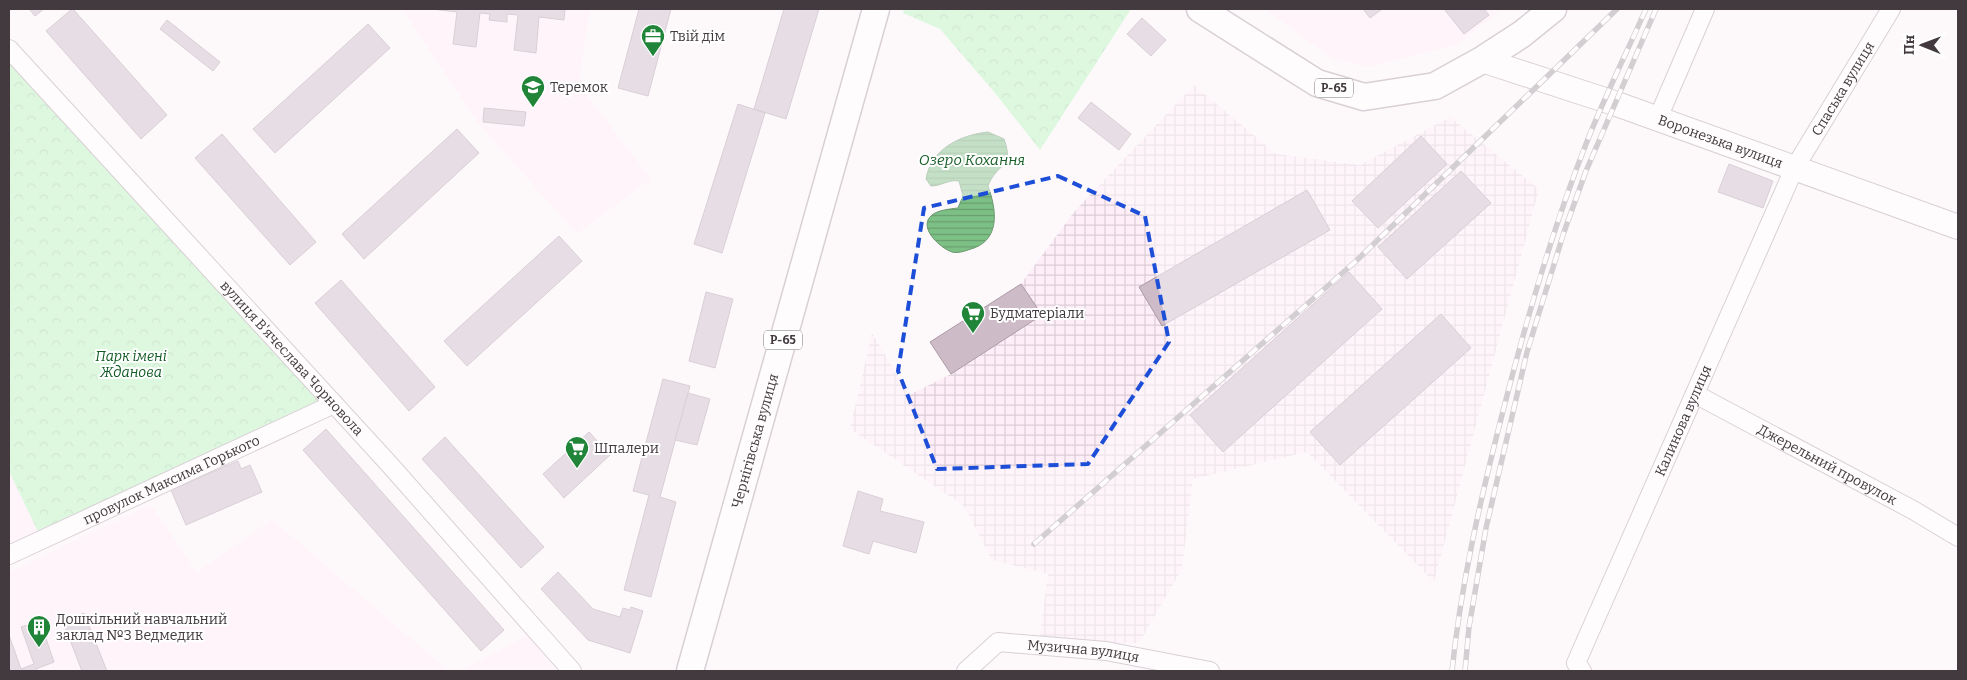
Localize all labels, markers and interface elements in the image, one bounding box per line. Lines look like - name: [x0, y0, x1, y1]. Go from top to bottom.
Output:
- north arrow: [1897, 20, 1947, 70]
- office icon: Твій дім: [640, 23, 666, 57]
- place label: Твій дім: [670, 28, 725, 45]
- text: Пн: [1901, 35, 1918, 55]
- street label: Спаська вулиця: [1808, 39, 1878, 139]
- school or university icon: Теремок: [520, 74, 546, 108]
- road number: Р-65: [1315, 78, 1353, 98]
- place label: Теремок: [550, 79, 609, 96]
- street label: Воронезька вулиця: [1656, 112, 1785, 172]
- water label: Озеро Кохання: [919, 151, 1025, 169]
- street label: вулиця В'ячеслава Чорновола: [216, 277, 367, 440]
- supermarket icon: Будматеріали: [960, 300, 986, 334]
- place label: Будматеріали: [990, 305, 1084, 322]
- road number: Р-65: [764, 330, 802, 350]
- park label: Парк імені Жданова: [95, 348, 167, 381]
- street label: Калинова вулиця: [1651, 362, 1716, 479]
- street label: Чернігівська вулиця: [728, 372, 782, 510]
- street label: Джерельний провулок: [1755, 421, 1900, 509]
- street label: провулок Максима Горького: [81, 432, 263, 528]
- supermarket icon: Шпалери: [564, 435, 590, 469]
- place label: Шпалери: [594, 440, 659, 457]
- place label: Дошкільний навчальний заклад №3 Ведмедик: [56, 611, 227, 644]
- building icon: Дошкільний навчальний заклад №3 Ведмедик: [26, 614, 52, 648]
- street label: Музична вулиця: [1027, 636, 1141, 666]

